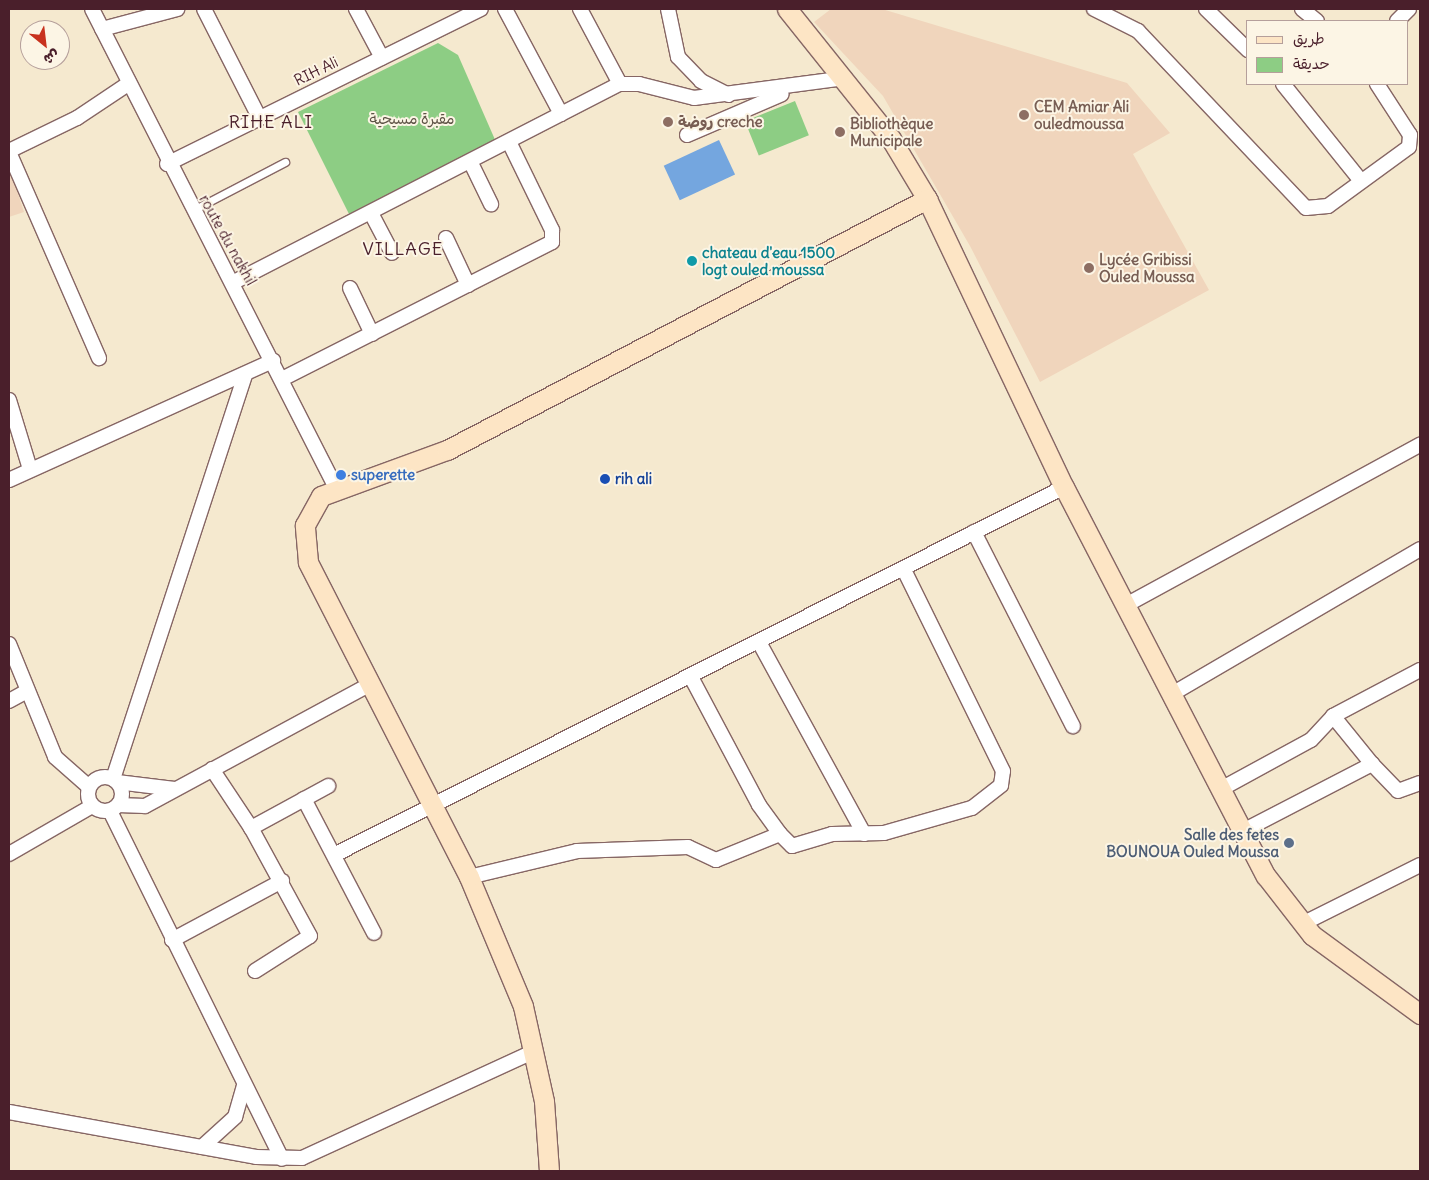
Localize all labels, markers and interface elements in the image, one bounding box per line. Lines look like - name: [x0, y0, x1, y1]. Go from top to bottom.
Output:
- north arrow: [20, 20, 70, 70]
- legend: [1246, 20, 1409, 85]
- text: طريق: [1293, 29, 1325, 48]
- text: ش: [41, 46, 63, 69]
- street label: RIH Ali: [291, 53, 341, 89]
- text: حديقة: [1293, 54, 1330, 73]
- place label: CEM Amiar Ali ouledmoussa: [1034, 97, 1129, 132]
- marker: CEM Amiar Ali ouledmoussa: [1018, 109, 1030, 121]
- park label: مقبرة مسيحية: [369, 110, 455, 128]
- district label: RIHE ALI: [228, 111, 314, 133]
- place label: روضة creche: [678, 113, 763, 131]
- place label: Bibliothèque Municipale: [850, 114, 933, 149]
- marker: روضة creche: [662, 116, 674, 128]
- marker: Bibliothèque Municipale: [834, 126, 846, 138]
- street label: route du nakhil: [196, 191, 260, 289]
- district label: VILLAGE: [362, 238, 444, 260]
- place label: chateau d'eau 1500 logt ouled moussa: [702, 243, 835, 278]
- place label: Lycée Gribissi Ouled Moussa: [1099, 250, 1195, 285]
- marker: chateau d'eau 1500 logt ouled moussa: [686, 255, 698, 267]
- marker: Lycée Gribissi Ouled Moussa: [1083, 262, 1095, 274]
- place label: superette: [351, 466, 415, 484]
- marker: superette: [335, 469, 347, 481]
- place label: rih ali: [615, 470, 652, 488]
- marker: rih ali: [599, 473, 611, 485]
- place label: Salle des fetes BOUNOUA Ouled Moussa: [1106, 825, 1279, 860]
- marker: Salle des fetes BOUNOUA Ouled Moussa: [1283, 837, 1295, 849]

